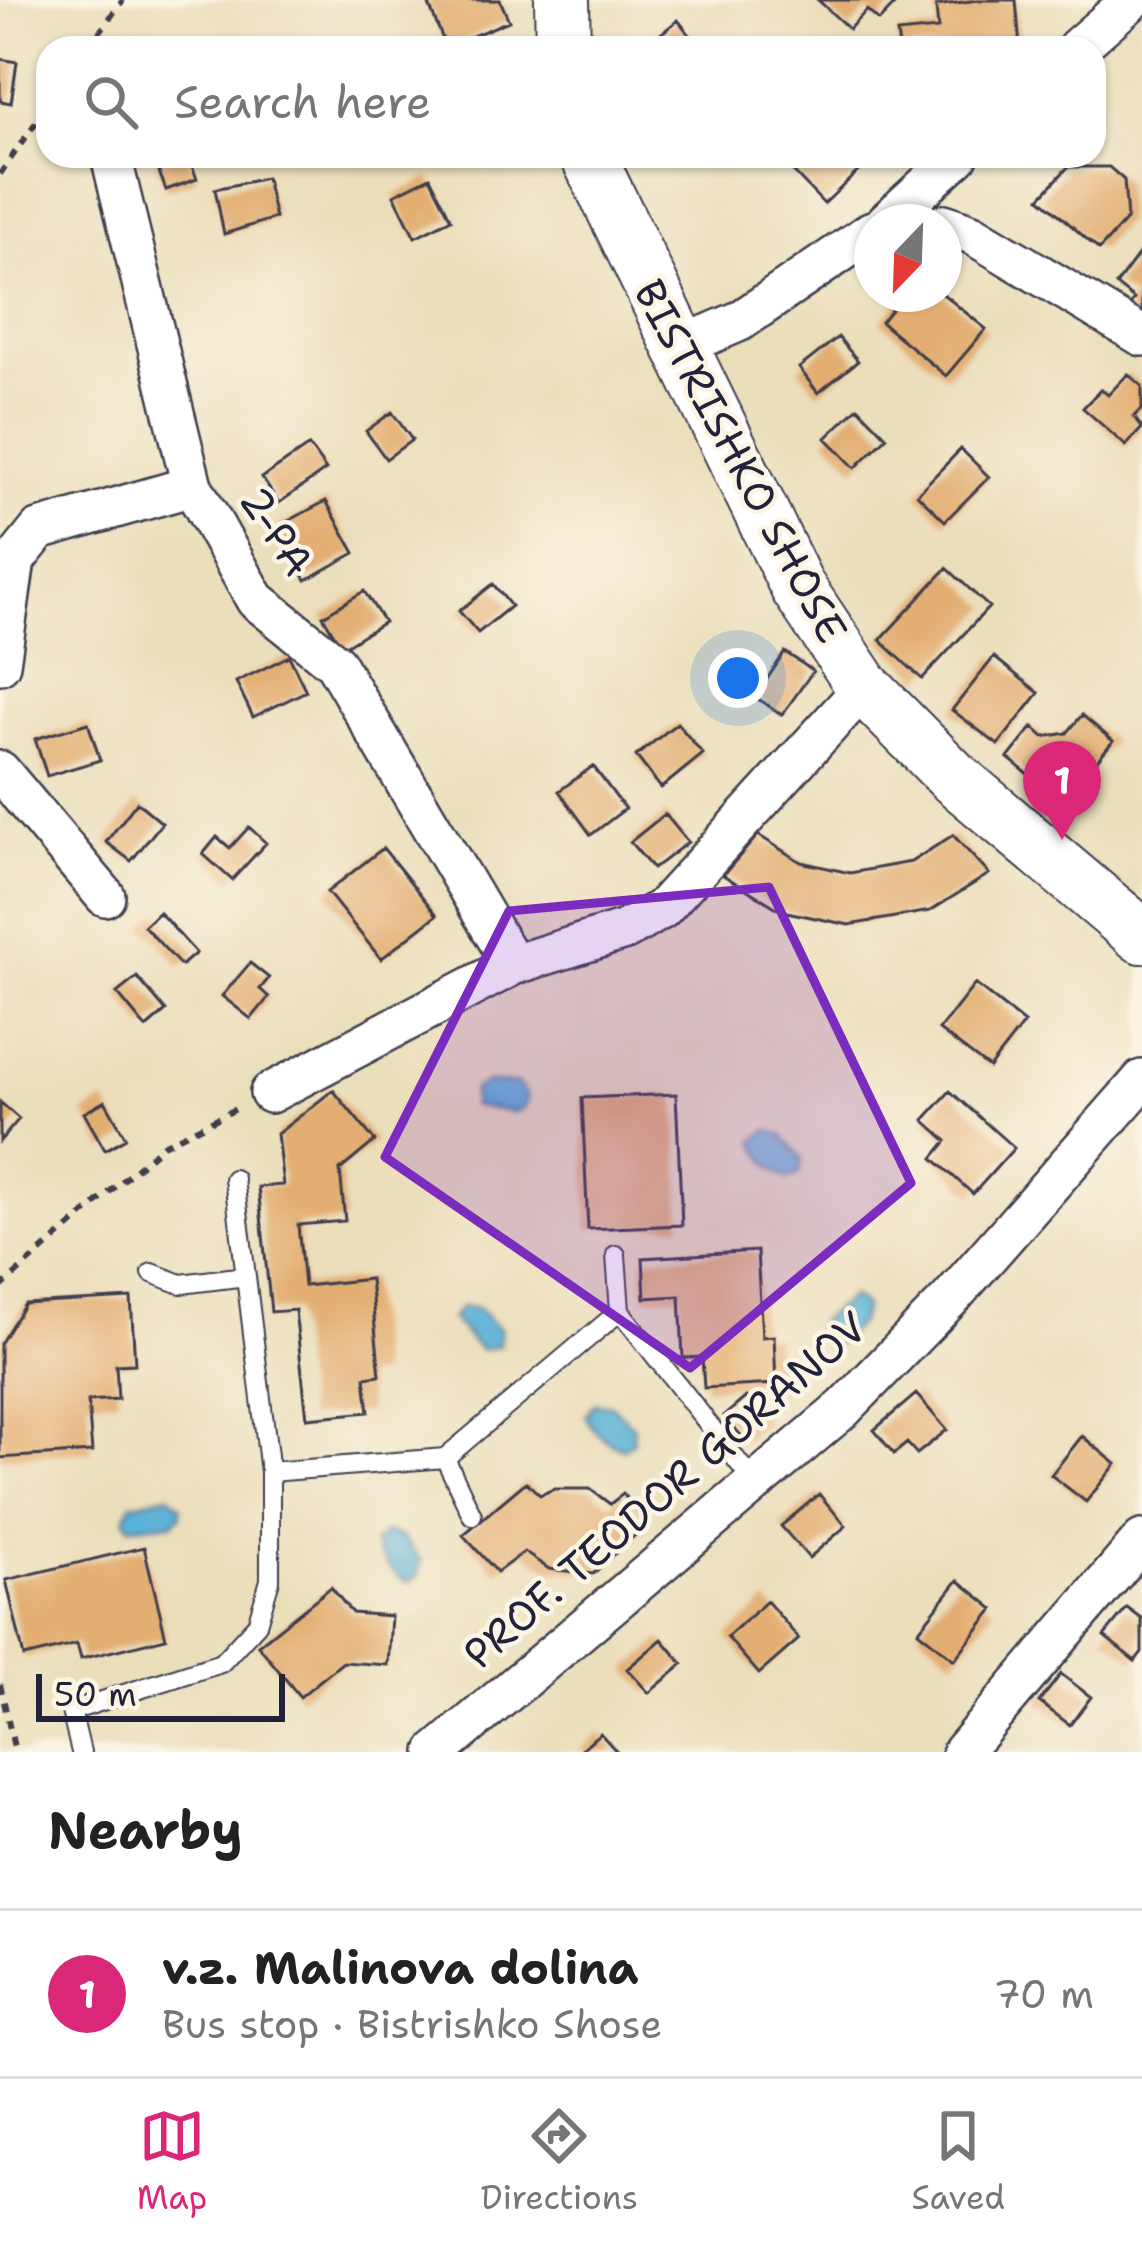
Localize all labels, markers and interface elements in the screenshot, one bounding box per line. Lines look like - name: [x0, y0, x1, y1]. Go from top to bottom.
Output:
- search box: [36, 36, 1106, 168]
- icon: search: [78, 69, 144, 135]
- text: Search here: [174, 72, 431, 132]
- north arrow: [854, 204, 962, 312]
- street label: BISTRISHKO SHOSE: [621, 270, 861, 652]
- street label: 2-РА: [227, 475, 327, 587]
- your location: [708, 648, 768, 708]
- pin: 1: [1023, 741, 1101, 840]
- street label: PROF. TEODOR GORANOV: [451, 1299, 879, 1681]
- scale bar: [36, 1668, 285, 1721]
- text: 50 m: [54, 1672, 137, 1717]
- text: Nearby: [48, 1796, 243, 1864]
- text: v.z. Malinova dolina: [162, 1938, 638, 1998]
- text: 1: [78, 1968, 96, 2020]
- text: 70 m: [993, 1968, 1094, 2020]
- text: Bus stop · Bistrishko Shose: [162, 1998, 662, 2050]
- tab: Map: [137, 2103, 207, 2220]
- tab: Directions: [481, 2103, 638, 2220]
- tab: Saved: [912, 2103, 1005, 2220]

